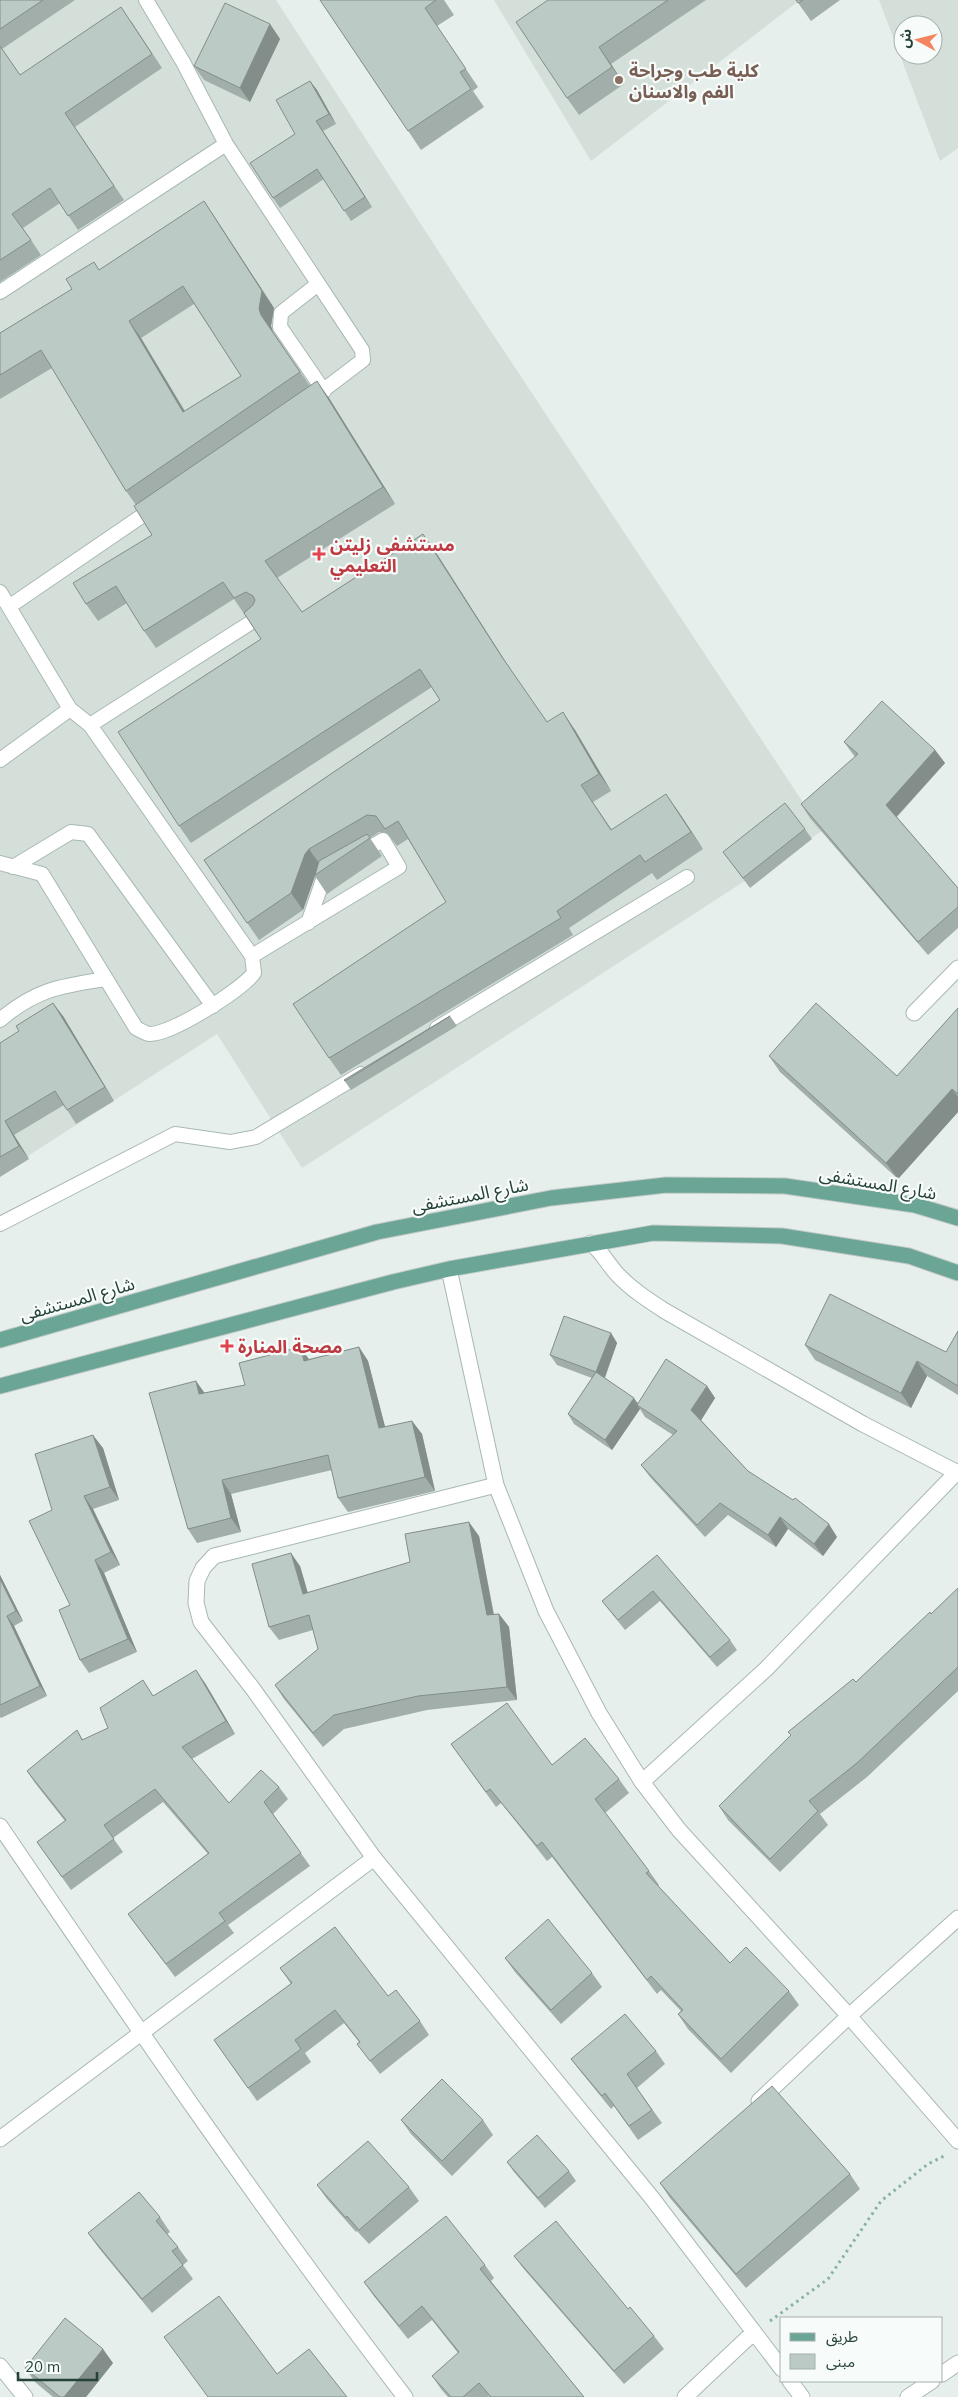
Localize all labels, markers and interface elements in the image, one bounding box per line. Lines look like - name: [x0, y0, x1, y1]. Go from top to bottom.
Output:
- north arrow: [893, 15, 943, 65]
- text: ش: [895, 28, 915, 49]
- place label: كلية طب وجراحة الفم والاسنان: [629, 59, 759, 105]
- marker: كلية طب وجراحة الفم والاسنان: [613, 74, 625, 86]
- place label: مستشفى زليتن التعليمي: [330, 533, 455, 580]
- marker: مستشفى زليتن التعليمي: [312, 547, 326, 561]
- street label: شارع المستشفى: [817, 1161, 938, 1208]
- street label: شارع المستشفى: [410, 1172, 531, 1221]
- street label: شارع المستشفى: [17, 1272, 138, 1329]
- place label: مصحة المنارة: [238, 1335, 343, 1358]
- marker: مصحة المنارة: [220, 1339, 234, 1353]
- legend: [780, 2317, 943, 2382]
- text: طريق: [826, 2327, 858, 2347]
- scale bar: [18, 2350, 96, 2382]
- text: مبنى: [826, 2352, 855, 2371]
- text: 20 m: [25, 2357, 60, 2376]

